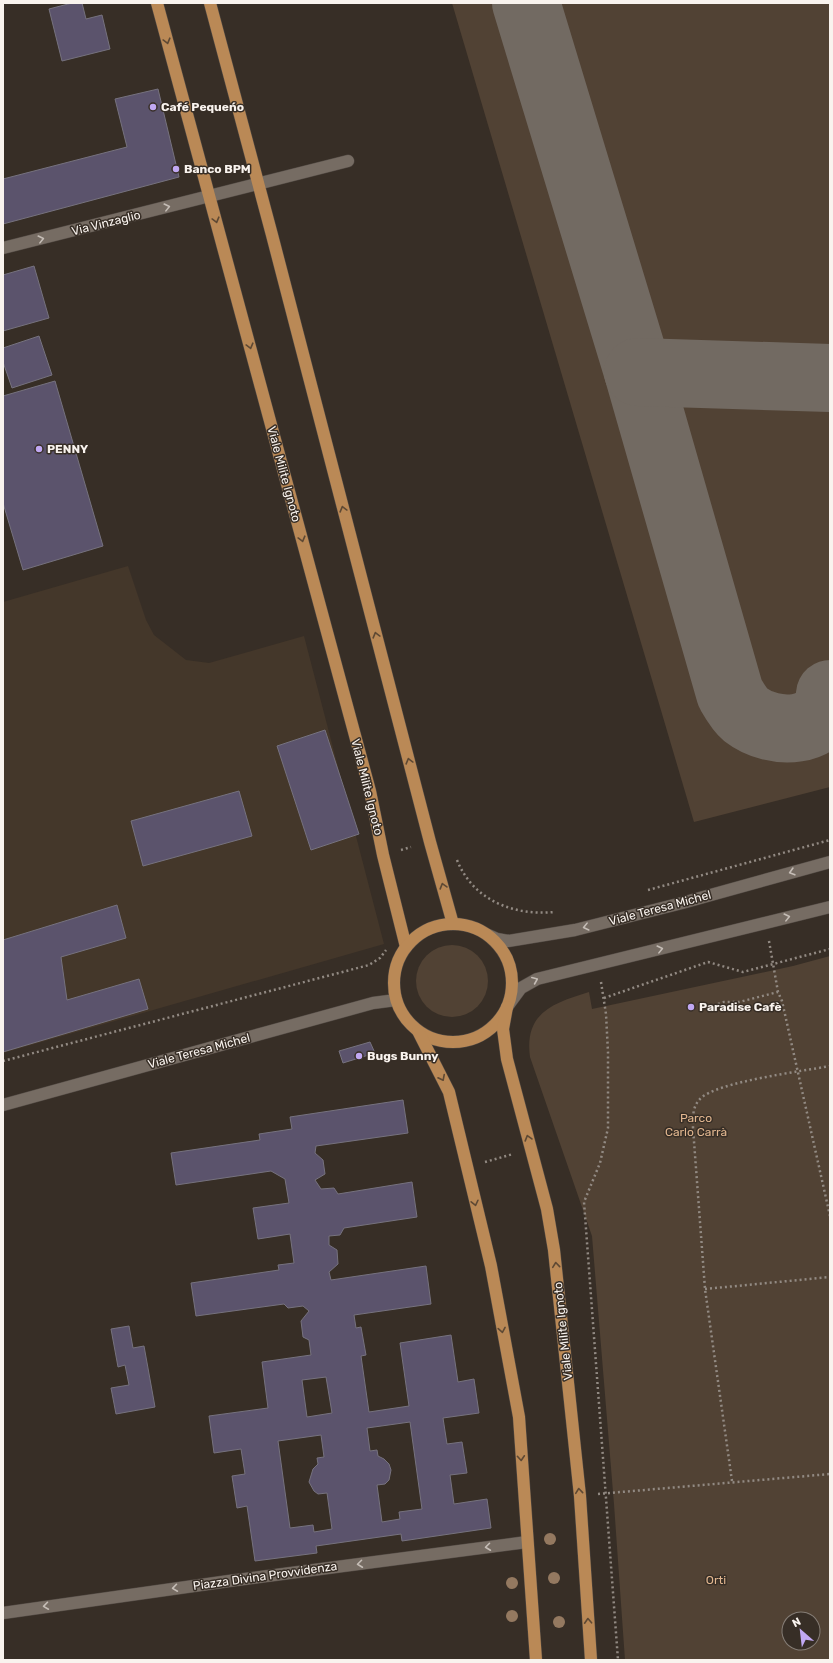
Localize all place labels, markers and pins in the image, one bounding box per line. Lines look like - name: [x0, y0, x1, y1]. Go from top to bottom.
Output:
- place label: Café Pequeńo: [161, 100, 244, 114]
- marker: Café Pequeńo: [148, 102, 158, 112]
- place label: Banco BPM: [184, 162, 251, 176]
- marker: Banco BPM: [171, 164, 181, 174]
- place label: PENNY: [47, 442, 88, 456]
- marker: PENNY: [34, 444, 44, 454]
- place label: Paradise Cafè: [699, 1000, 782, 1014]
- marker: Paradise Cafè: [686, 1002, 696, 1012]
- place label: Bugs Bunny: [367, 1049, 438, 1063]
- marker: Bugs Bunny: [354, 1051, 364, 1061]

